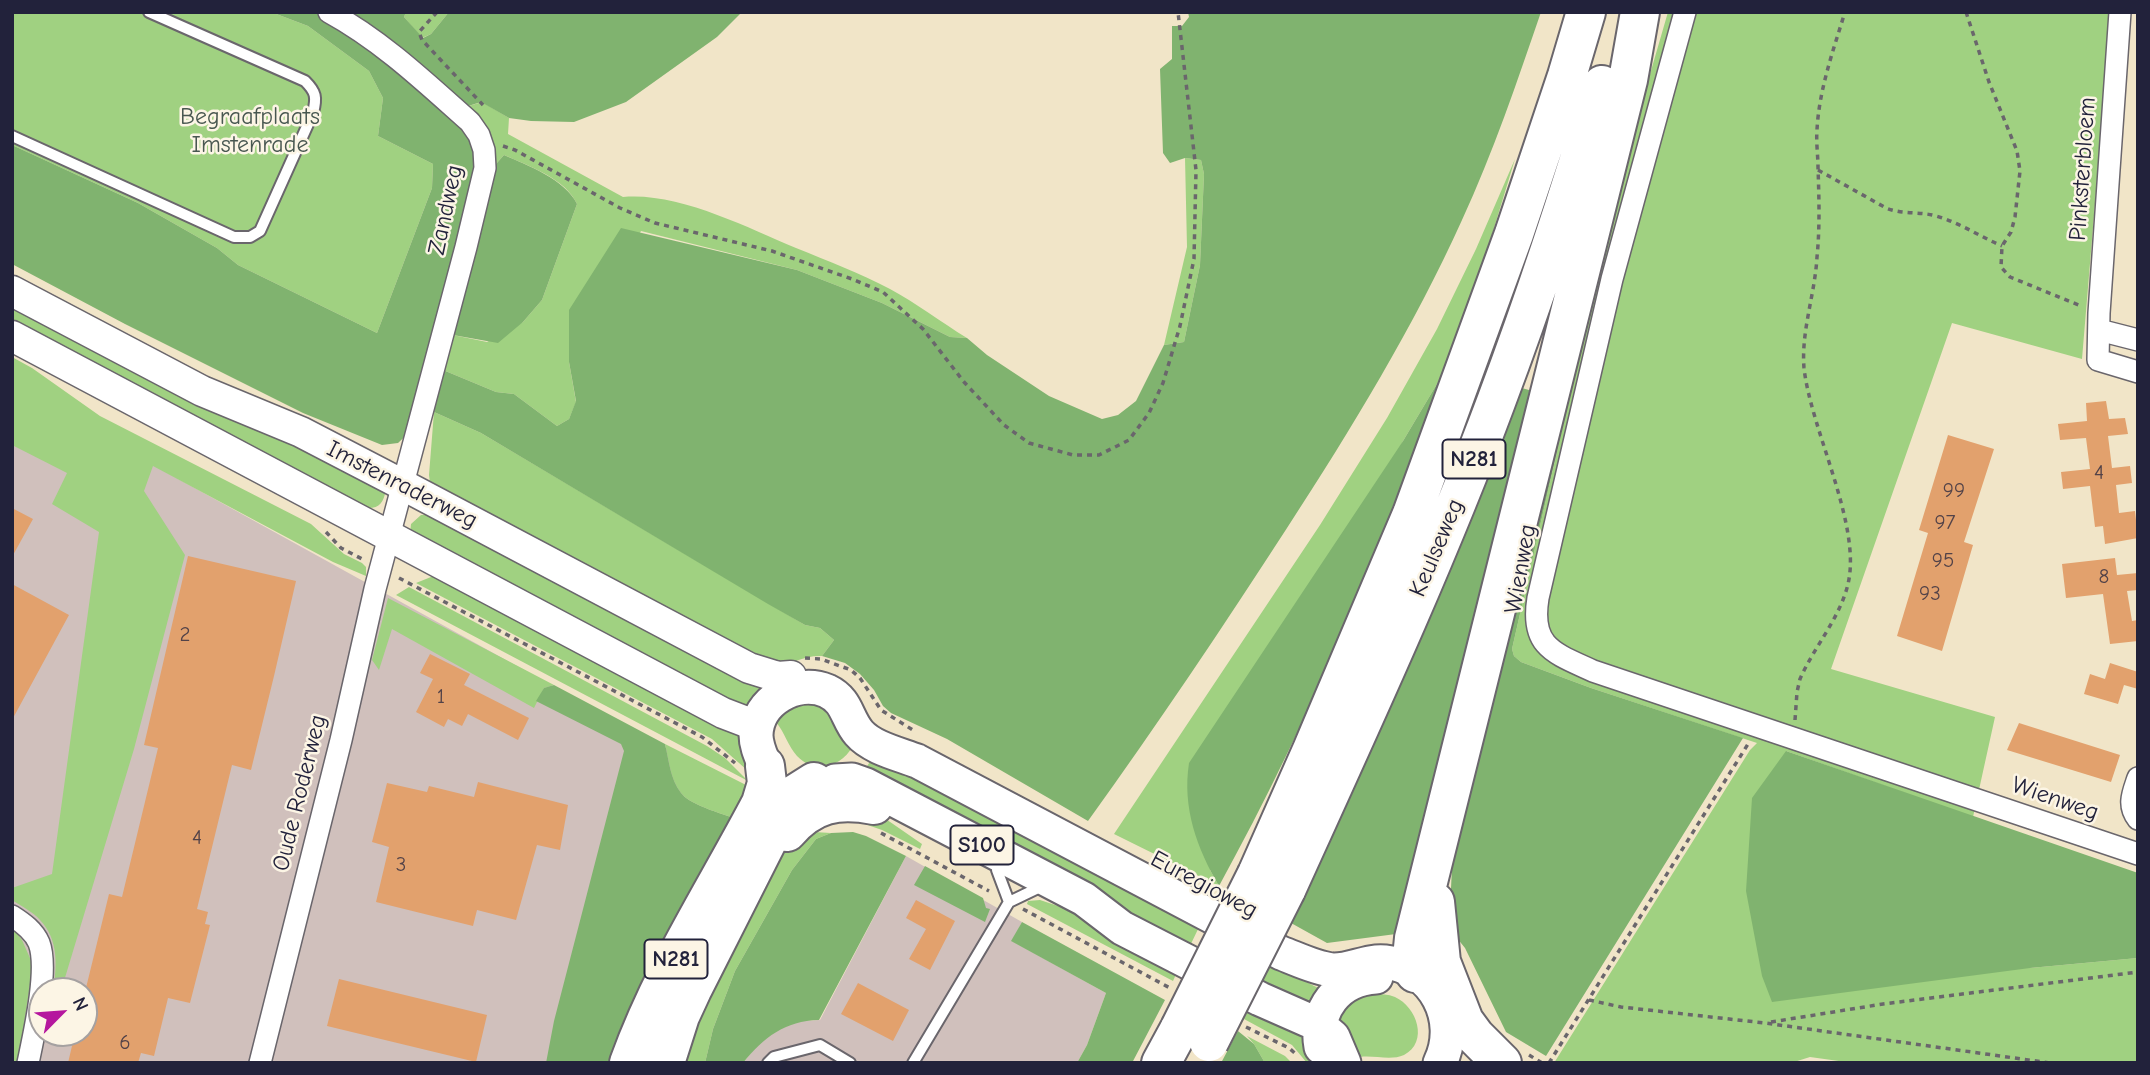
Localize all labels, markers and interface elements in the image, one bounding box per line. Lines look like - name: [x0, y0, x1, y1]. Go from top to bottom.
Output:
- street label: Pinksterbloem: [2064, 96, 2102, 242]
- park label: Begraafplaats Imstenrade: [180, 103, 320, 159]
- street label: Zandweg: [422, 162, 470, 258]
- street label: Imstenraderweg: [322, 435, 482, 535]
- road number: N281: [1442, 440, 1506, 478]
- house number: 4: [2094, 460, 2104, 486]
- house number: 99: [1943, 478, 1965, 504]
- street label: Keulseweg: [1404, 495, 1470, 601]
- house number: 97: [1934, 510, 1956, 536]
- street label: Wienweg: [1499, 522, 1543, 616]
- house number: 95: [1932, 548, 1954, 574]
- house number: 8: [2099, 564, 2109, 590]
- house number: 93: [1919, 581, 1941, 607]
- house number: 2: [180, 622, 190, 648]
- house number: 1: [437, 684, 445, 710]
- street label: Oude Roderweg: [267, 712, 333, 874]
- street label: Wienweg: [2008, 771, 2102, 827]
- house number: 4: [192, 825, 202, 851]
- road number: S100: [950, 825, 1014, 864]
- street label: Euregioweg: [1146, 845, 1262, 925]
- house number: 3: [396, 852, 406, 878]
- road number: N281: [644, 940, 708, 978]
- north arrow: [28, 977, 98, 1047]
- text: N: [68, 994, 93, 1014]
- house number: 6: [119, 1030, 131, 1056]

